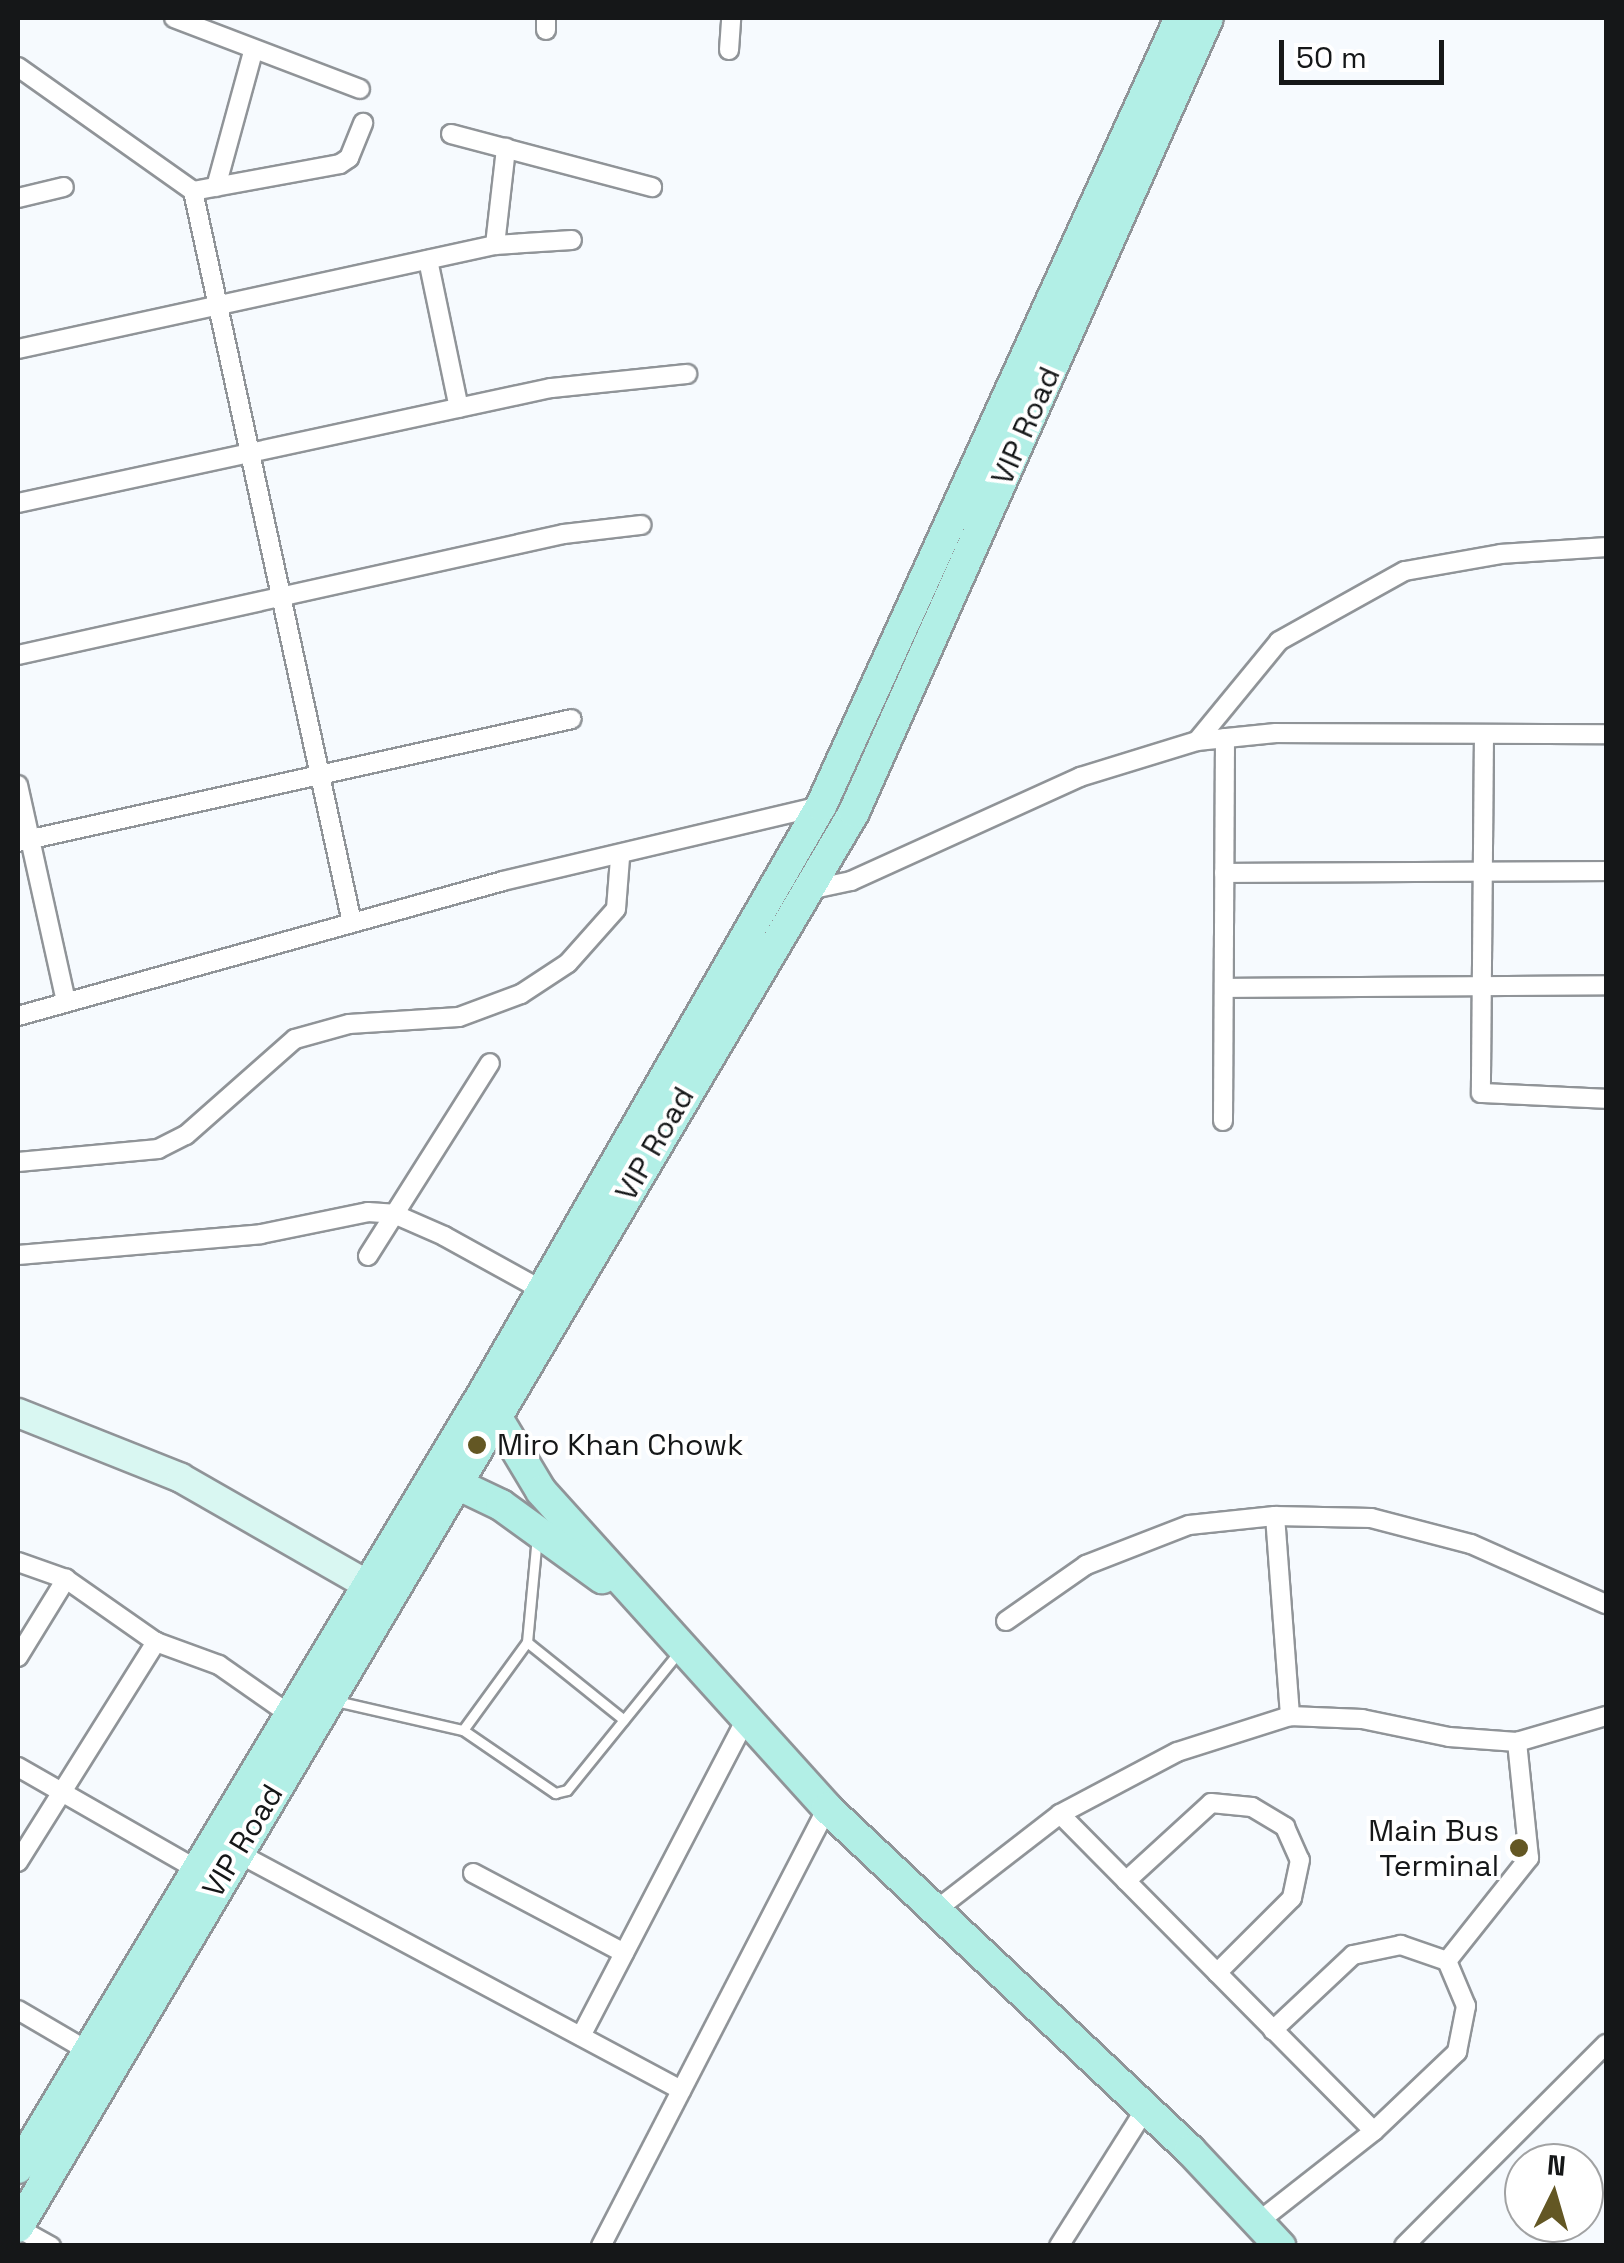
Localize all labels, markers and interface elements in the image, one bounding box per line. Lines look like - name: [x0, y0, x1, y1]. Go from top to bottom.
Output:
- scale bar: [1284, 20, 1449, 82]
- text: 50 m: [1296, 38, 1367, 77]
- street label: VIP Road: [984, 361, 1068, 491]
- street label: VIP Road: [608, 1081, 702, 1207]
- place label: Miro Khan Chowk: [497, 1427, 743, 1463]
- marker: Miro Khan Chowk: [466, 1434, 488, 1456]
- street label: VIP Road: [195, 1778, 291, 1904]
- place label: Main Bus Terminal: [1368, 1813, 1499, 1884]
- marker: Main Bus Terminal: [1508, 1837, 1530, 1859]
- north arrow: [1504, 2143, 1604, 2243]
- text: N: [1546, 2146, 1567, 2184]

